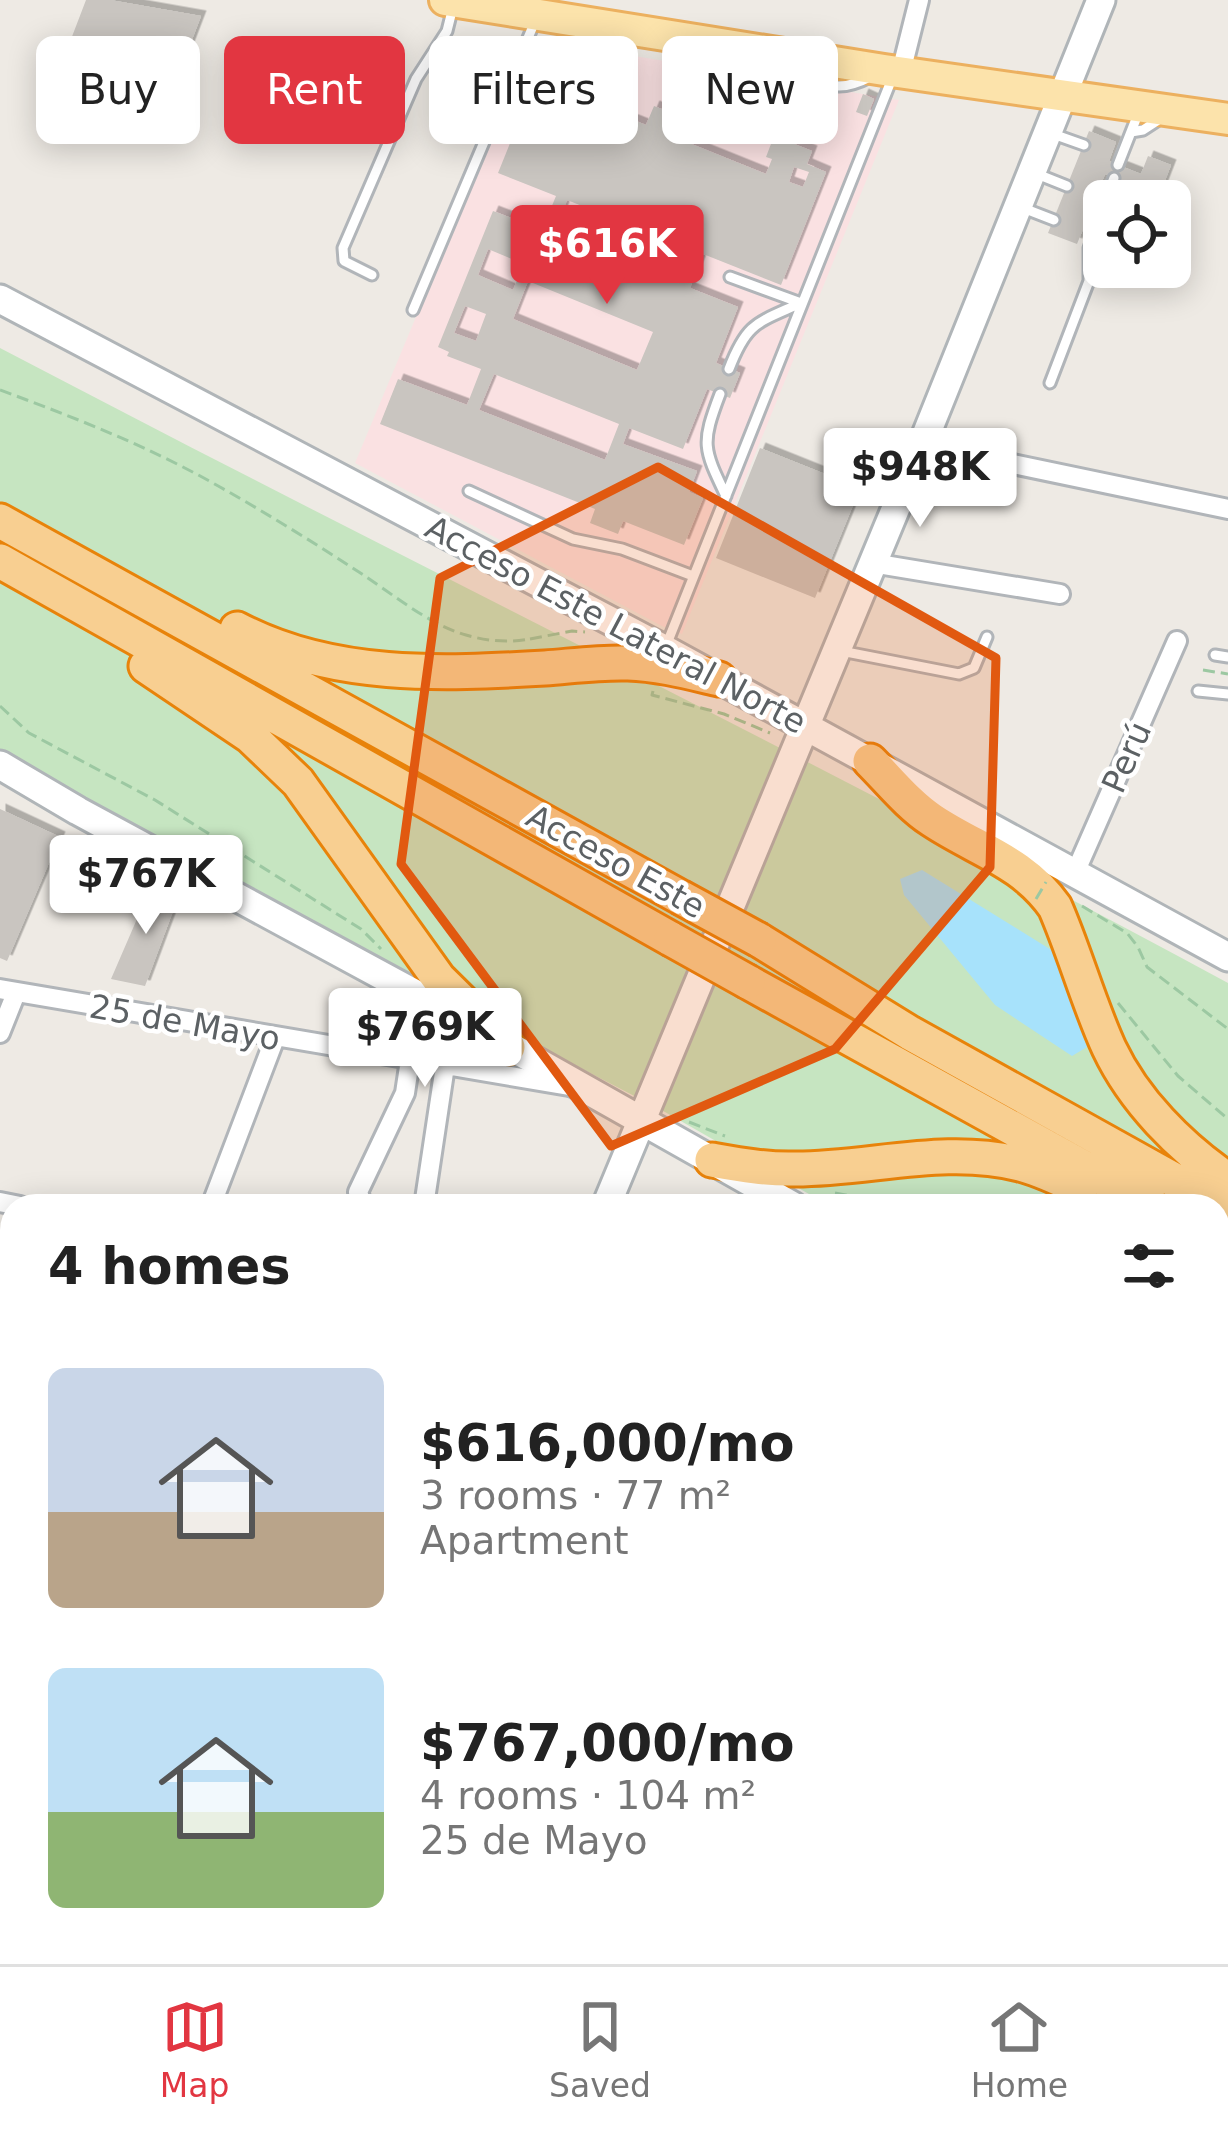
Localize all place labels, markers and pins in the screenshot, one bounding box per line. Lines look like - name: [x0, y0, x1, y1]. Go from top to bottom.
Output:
- pin: $616K: [523, 205, 691, 307]
- pin: $948K: [836, 428, 1004, 530]
- pin: $767K: [62, 835, 230, 937]
- pin: $769K: [341, 988, 509, 1090]

